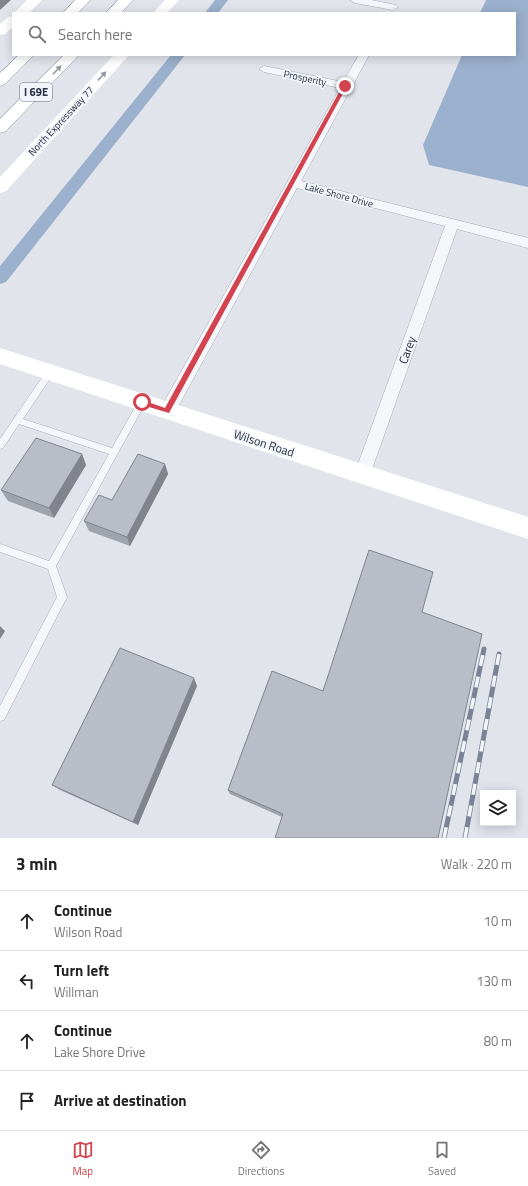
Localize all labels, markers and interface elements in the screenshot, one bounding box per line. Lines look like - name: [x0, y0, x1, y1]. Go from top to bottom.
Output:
- search box: [12, 12, 516, 56]
- icon: search: [26, 23, 48, 45]
- text: Search here: [58, 23, 132, 46]
- one-way arrow: [52, 65, 62, 75]
- street label: Prosperity: [282, 66, 328, 90]
- one-way arrow: [97, 71, 107, 81]
- route end: [336, 77, 354, 95]
- road number: I 69E: [20, 83, 52, 101]
- street label: North Expressway 77: [25, 83, 97, 159]
- street label: Lake Shore Drive: [303, 179, 375, 211]
- street label: Carey: [393, 333, 421, 367]
- route start: [133, 393, 151, 411]
- street label: Wilson Road: [231, 424, 297, 462]
- map controls: [480, 790, 516, 826]
- button: layers: [480, 790, 516, 826]
- text: 3 min: [16, 851, 57, 877]
- text: Walk · 220 m: [441, 854, 512, 874]
- text: Continue: [54, 899, 112, 922]
- icon: ahead: [16, 910, 38, 932]
- text: 10 m: [484, 911, 512, 931]
- text: Wilson Road: [54, 922, 122, 942]
- text: Turn left: [54, 959, 109, 982]
- icon: left: [16, 970, 38, 992]
- text: 130 m: [476, 971, 512, 991]
- text: Willman: [54, 982, 99, 1002]
- text: Continue: [54, 1019, 112, 1042]
- icon: ahead: [16, 1030, 38, 1052]
- text: 80 m: [484, 1031, 512, 1051]
- text: Lake Shore Drive: [54, 1042, 145, 1062]
- text: Arrive at destination: [54, 1089, 187, 1112]
- icon: arrive: [16, 1090, 38, 1112]
- tab: Map: [72, 1139, 94, 1179]
- tab: Directions: [238, 1139, 284, 1179]
- tab: Saved: [428, 1139, 456, 1179]

